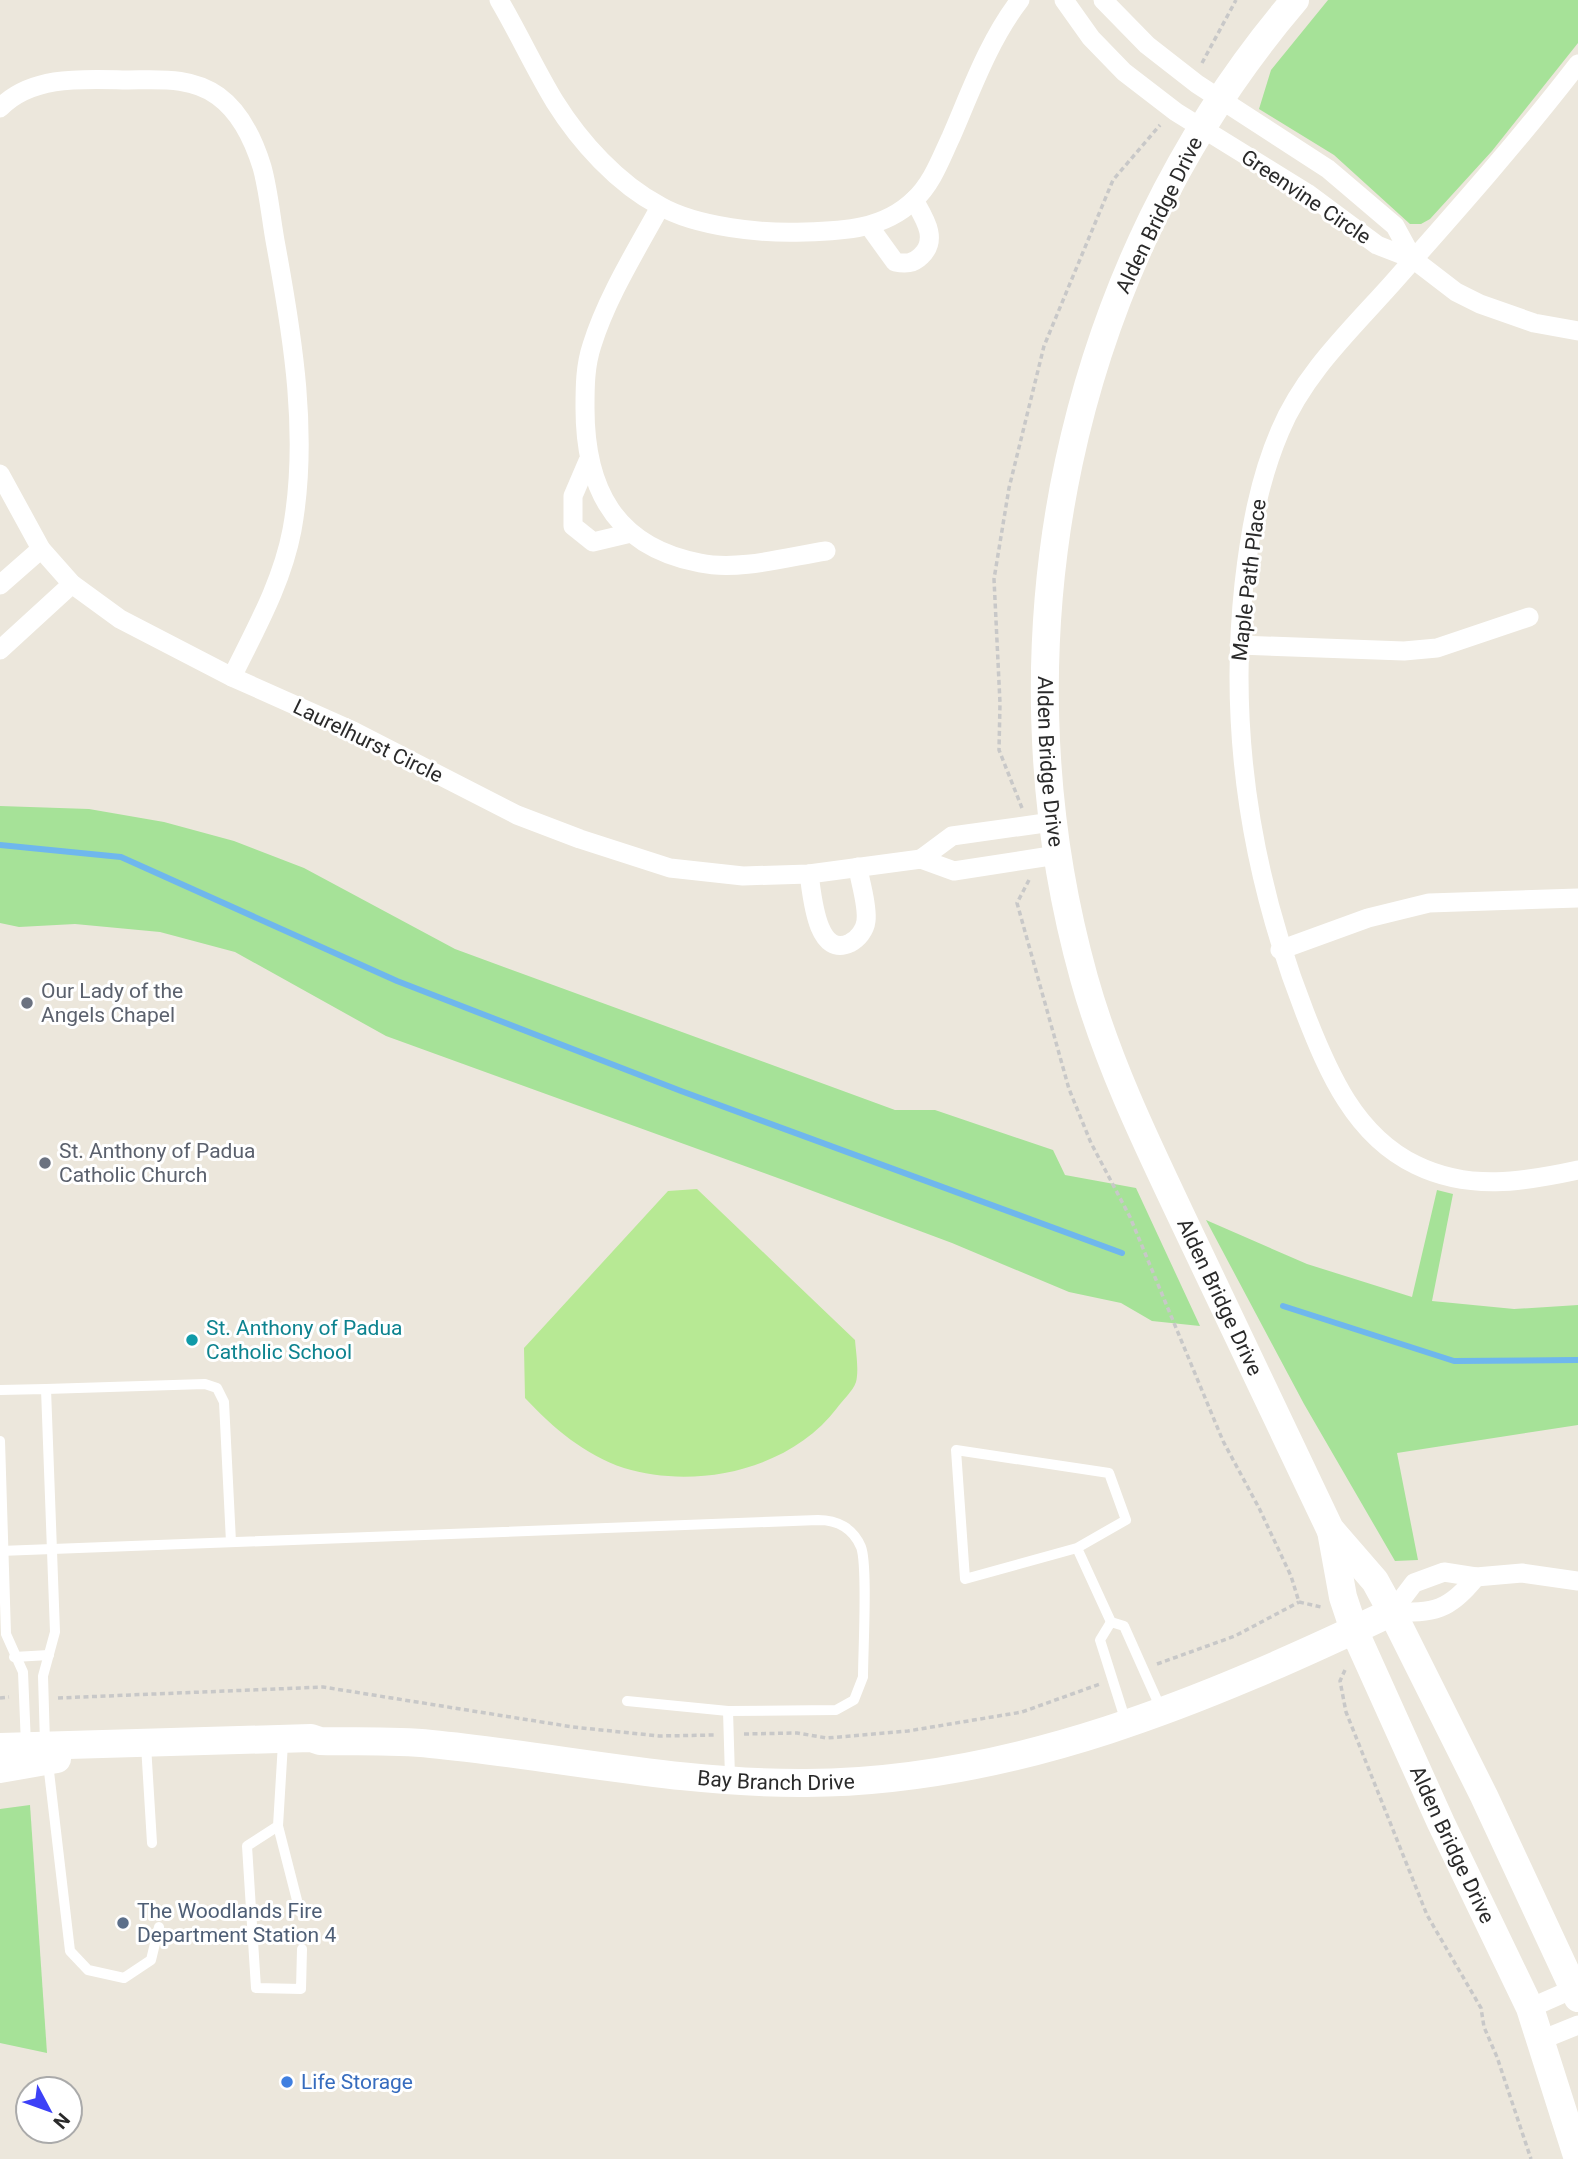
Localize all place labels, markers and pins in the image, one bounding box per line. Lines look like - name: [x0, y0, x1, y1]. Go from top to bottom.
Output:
- place label: Our Lady of the Angels Chapel: [41, 979, 183, 1027]
- marker: Our Lady of the Angels Chapel: [19, 995, 35, 1011]
- place label: St. Anthony of Padua Catholic Church: [59, 1139, 255, 1187]
- marker: St. Anthony of Padua Catholic Church: [37, 1155, 53, 1171]
- place label: St. Anthony of Padua Catholic School: [206, 1316, 402, 1364]
- marker: St. Anthony of Padua Catholic School: [184, 1332, 200, 1348]
- place label: The Woodlands Fire Department Station 4: [137, 1899, 336, 1947]
- marker: The Woodlands Fire Department Station 4: [115, 1915, 131, 1931]
- place label: Life Storage: [301, 2070, 413, 2094]
- marker: Life Storage: [279, 2074, 295, 2090]

